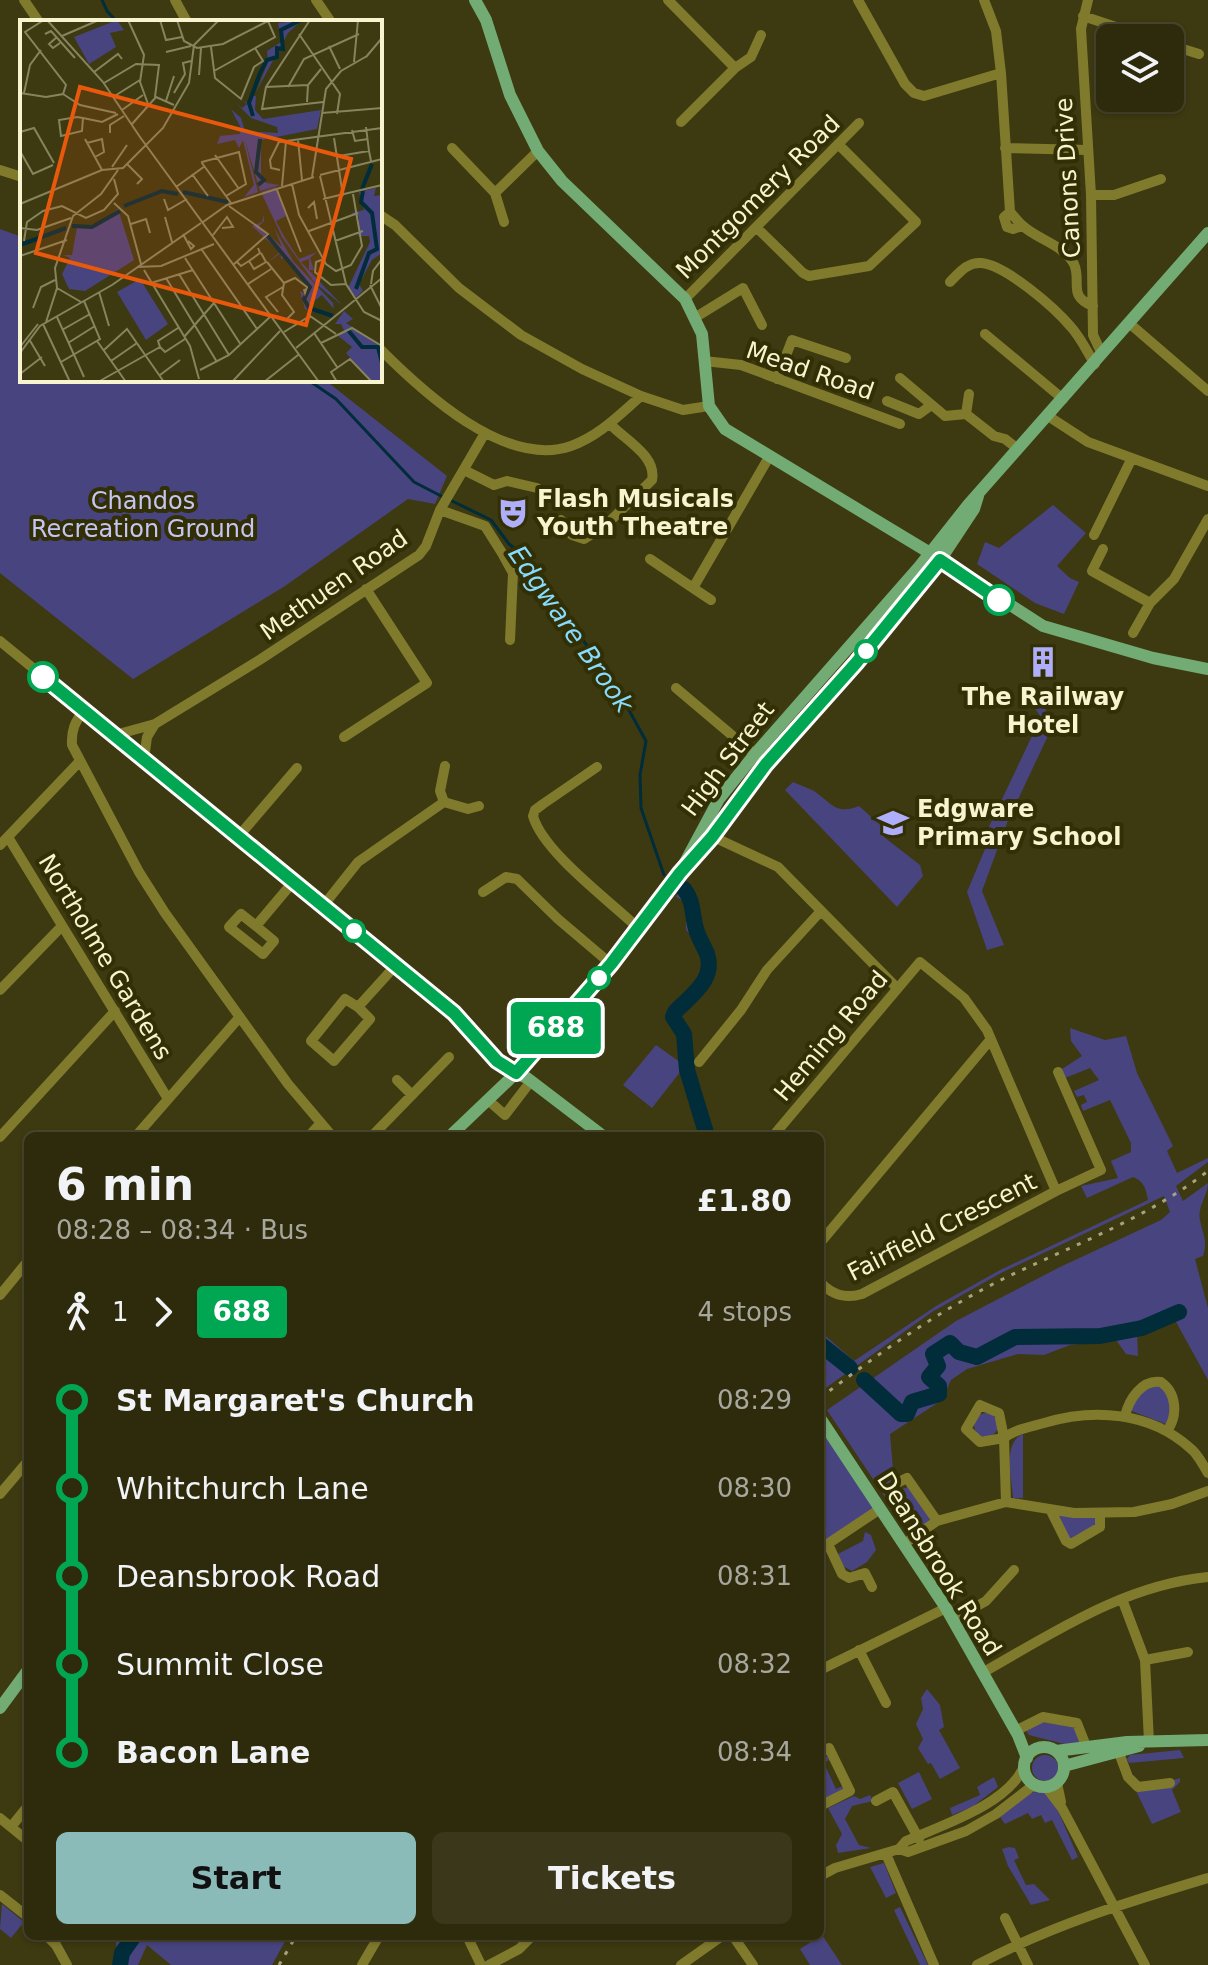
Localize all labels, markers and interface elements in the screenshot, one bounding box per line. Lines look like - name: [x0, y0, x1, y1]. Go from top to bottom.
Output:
- inset map: [20, 20, 382, 382]
- map controls: [1096, 24, 1184, 112]
- button: layers: [1096, 24, 1184, 112]
- street label: Canons Drive: [1050, 97, 1086, 259]
- street label: Montgomery Road: [670, 109, 846, 285]
- street label: Mead Road: [742, 336, 878, 406]
- place label: Flash Musicals Youth Theatre: [536, 485, 734, 541]
- park label: Chandos Recreation Ground: [31, 487, 255, 543]
- theatre icon: Flash Musicals Youth Theatre: [496, 496, 530, 530]
- street label: Methuen Road: [255, 524, 413, 646]
- water label: Edgware Brook: [502, 540, 640, 719]
- unlabelled marker: [984, 585, 1014, 615]
- unlabelled marker: [855, 640, 877, 662]
- building icon: The Railway Hotel: [1026, 645, 1060, 679]
- unlabelled marker: [28, 662, 58, 692]
- place label: The Railway Hotel: [962, 683, 1125, 739]
- street label: High Street: [676, 696, 780, 822]
- place label: Edgware Primary School: [917, 795, 1122, 851]
- school or university icon: Edgware Primary School: [876, 806, 910, 840]
- street label: Northolme Gardens: [33, 849, 177, 1065]
- unlabelled marker: [343, 920, 365, 942]
- street label: Heming Road: [768, 965, 894, 1107]
- unlabelled marker: [588, 967, 610, 989]
- line badge: 688: [510, 1002, 602, 1054]
- text: 688: [527, 1011, 585, 1044]
- text: 6 min: [56, 1159, 194, 1210]
- street label: Fairfield Crescent: [843, 1167, 1041, 1287]
- text: £1.80: [697, 1183, 792, 1218]
- text: 08:28 – 08:34 · Bus: [56, 1215, 308, 1245]
- icon: walk: [56, 1290, 100, 1334]
- icon: forward: [141, 1290, 185, 1334]
- text: 688: [213, 1295, 271, 1328]
- text: 1: [112, 1297, 129, 1327]
- text: 4 stops: [697, 1297, 792, 1327]
- text: St Margaret's Church: [116, 1383, 475, 1418]
- text: 08:29: [717, 1385, 792, 1415]
- street label: Deansbrook Road: [871, 1467, 1007, 1661]
- text: Whitchurch Lane: [116, 1471, 369, 1506]
- text: 08:30: [717, 1473, 792, 1503]
- text: Deansbrook Road: [116, 1559, 380, 1594]
- text: 08:31: [717, 1561, 792, 1591]
- text: Summit Close: [116, 1647, 324, 1682]
- text: 08:32: [717, 1649, 792, 1679]
- text: Bacon Lane: [116, 1735, 310, 1770]
- text: 08:34: [717, 1737, 792, 1767]
- button: Start: [56, 1832, 416, 1924]
- button: Tickets: [432, 1832, 792, 1924]

